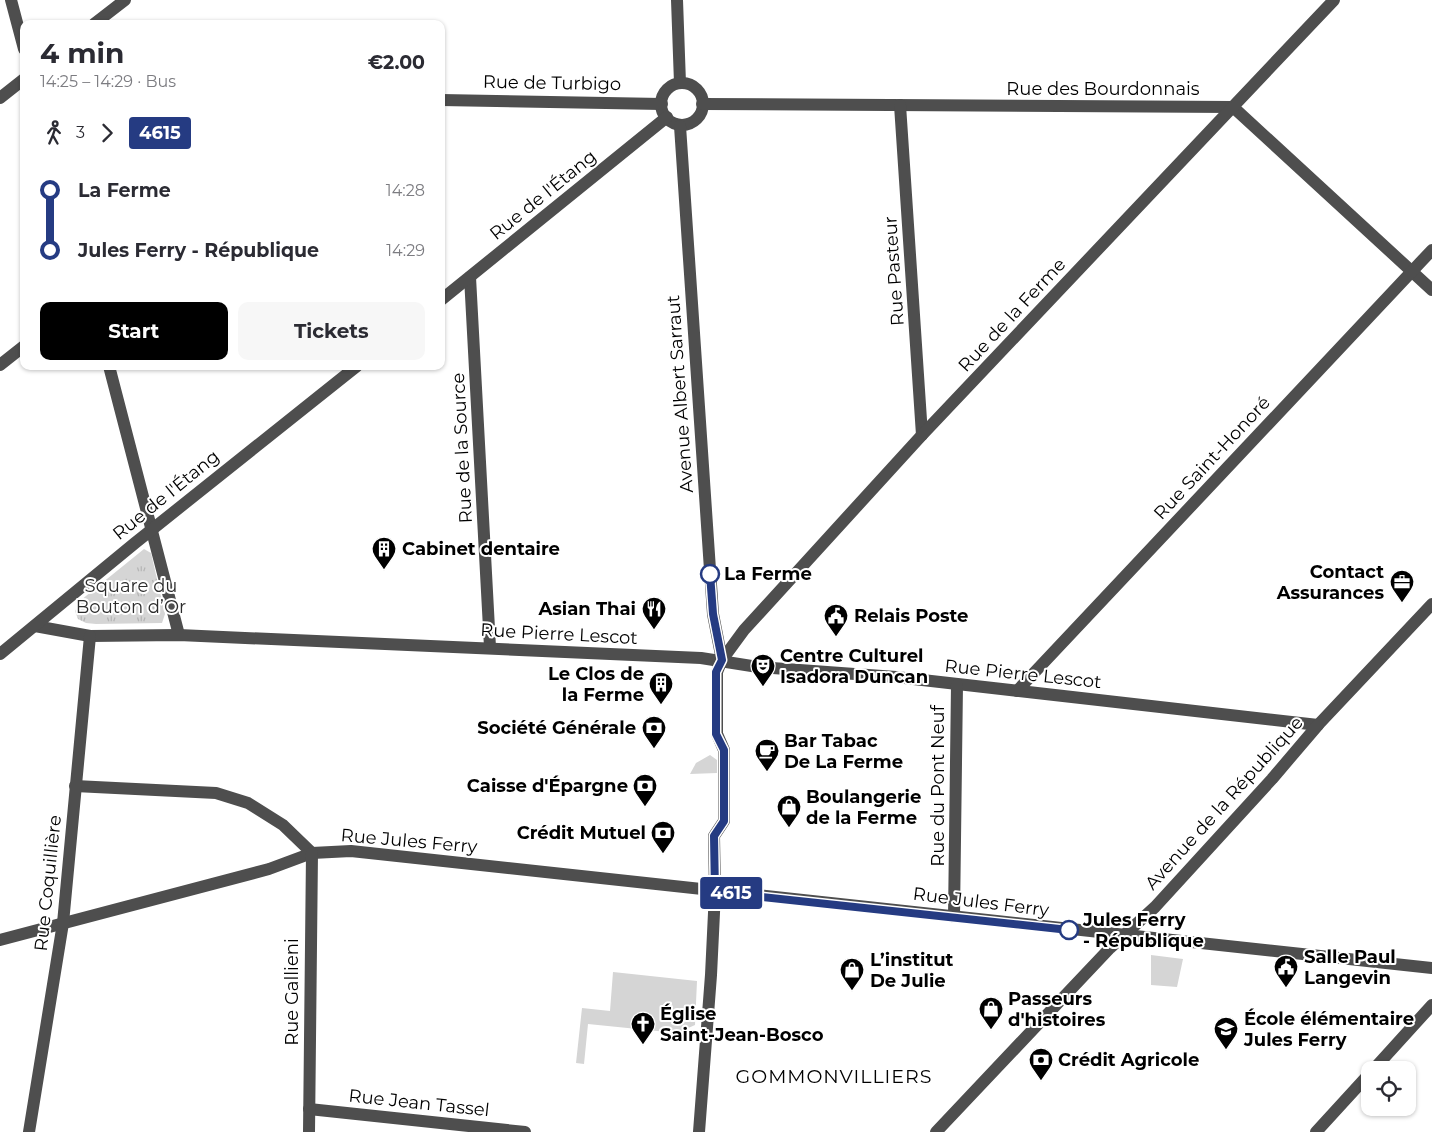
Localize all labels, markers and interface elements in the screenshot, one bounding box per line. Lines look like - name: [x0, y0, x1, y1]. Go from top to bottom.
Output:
- text: 4 min: [40, 36, 124, 70]
- text: €2.00: [368, 51, 425, 74]
- street label: Rue de Turbigo: [483, 71, 621, 95]
- text: 14:25 – 14:29 · Bus: [40, 72, 176, 91]
- street label: Rue des Bourdonnais: [1006, 78, 1200, 100]
- icon: walk: [40, 119, 68, 147]
- icon: forward: [93, 119, 121, 147]
- text: 4615: [139, 122, 181, 144]
- text: 3: [76, 123, 85, 142]
- street label: Rue de l'Étang: [485, 145, 601, 245]
- text: La Ferme: [78, 179, 171, 202]
- text: 14:28: [386, 181, 425, 200]
- street label: Rue Pasteur: [879, 215, 909, 327]
- text: Jules Ferry - République: [78, 239, 319, 262]
- text: 14:29: [386, 241, 425, 260]
- street label: Rue de la Ferme: [954, 253, 1070, 377]
- street label: Avenue Albert Sarraut: [662, 294, 698, 494]
- button: Start: [40, 302, 228, 360]
- button: Tickets: [238, 302, 425, 360]
- street label: Rue de la Source: [447, 372, 477, 524]
- street label: Rue Saint-Honoré: [1149, 392, 1275, 524]
- street label: Rue de l'Étang: [108, 445, 224, 545]
- building icon: Cabinet dentaire: [371, 536, 397, 570]
- place label: Cabinet dentaire: [402, 538, 560, 560]
- place label: Contact Assurances: [1276, 561, 1384, 604]
- place label: La Ferme: [724, 563, 812, 585]
- marker: La Ferme: [700, 564, 720, 584]
- office icon: Contact Assurances: [1389, 569, 1415, 603]
- park label: Square du Bouton d’Or: [76, 575, 186, 618]
- restaurant icon: Asian Thai: [641, 596, 667, 630]
- place label: Asian Thai: [538, 598, 636, 620]
- public building icon: Relais Poste: [823, 603, 849, 637]
- place label: Relais Poste: [854, 605, 968, 627]
- street label: Rue Pierre Lescot: [480, 619, 638, 649]
- place label: Centre Culturel Isadora Duncan: [780, 645, 928, 688]
- theatre icon: Centre Culturel Isadora Duncan: [750, 653, 776, 687]
- street label: Rue Pierre Lescot: [943, 655, 1103, 693]
- place label: Le Clos de la Ferme: [548, 663, 644, 706]
- building icon: Le Clos de la Ferme: [648, 671, 674, 705]
- street label: Rue du Pont Neuf: [927, 704, 949, 867]
- street label: Avenue de la République: [1140, 712, 1308, 894]
- bank icon: Société Générale: [641, 715, 667, 749]
- place label: Société Générale: [477, 717, 636, 739]
- place label: Bar Tabac De La Ferme: [784, 730, 903, 773]
- cafe icon: Bar Tabac De La Ferme: [754, 738, 780, 772]
- bank icon: Caisse d'Épargne: [632, 773, 658, 807]
- place label: Caisse d'Épargne: [467, 775, 628, 797]
- place label: Boulangerie de la Ferme: [806, 786, 921, 829]
- shop icon: Boulangerie de la Ferme: [776, 794, 802, 828]
- street label: Rue Coquillière: [30, 814, 66, 952]
- bank icon: Crédit Mutuel: [650, 820, 676, 854]
- place label: Crédit Mutuel: [517, 822, 646, 844]
- street label: Rue Jules Ferry: [340, 824, 478, 858]
- line badge: 4615: [696, 877, 766, 909]
- text: 4615: [710, 882, 752, 904]
- street label: Rue Jules Ferry: [912, 883, 1051, 921]
- place label: Jules Ferry - République: [1082, 909, 1204, 952]
- marker: Jules Ferry - République: [1059, 920, 1079, 940]
- street label: Rue Gallieni: [281, 938, 303, 1046]
- place label: Salle Paul Langevin: [1304, 946, 1396, 989]
- place label: L’institut De Julie: [870, 949, 954, 992]
- public building icon: Salle Paul Langevin: [1273, 954, 1299, 988]
- shop icon: L’institut De Julie: [839, 957, 865, 991]
- place label: Passeurs d'histoires: [1008, 988, 1106, 1031]
- shop icon: Passeurs d'histoires: [978, 996, 1004, 1030]
- place label: Église Saint-Jean-Bosco: [660, 1003, 824, 1046]
- place label: École élémentaire Jules Ferry: [1243, 1008, 1414, 1051]
- church icon: Église Saint-Jean-Bosco: [630, 1011, 656, 1045]
- school or university icon: École élémentaire Jules Ferry: [1213, 1016, 1239, 1050]
- bank icon: Crédit Agricole: [1028, 1047, 1054, 1081]
- place label: Crédit Agricole: [1058, 1049, 1199, 1071]
- map controls: [1361, 1061, 1416, 1116]
- button: locate: [1361, 1061, 1416, 1116]
- district label: GOMMONVILLIERS: [736, 1065, 933, 1088]
- street label: Rue Jean Tassel: [347, 1085, 491, 1121]

